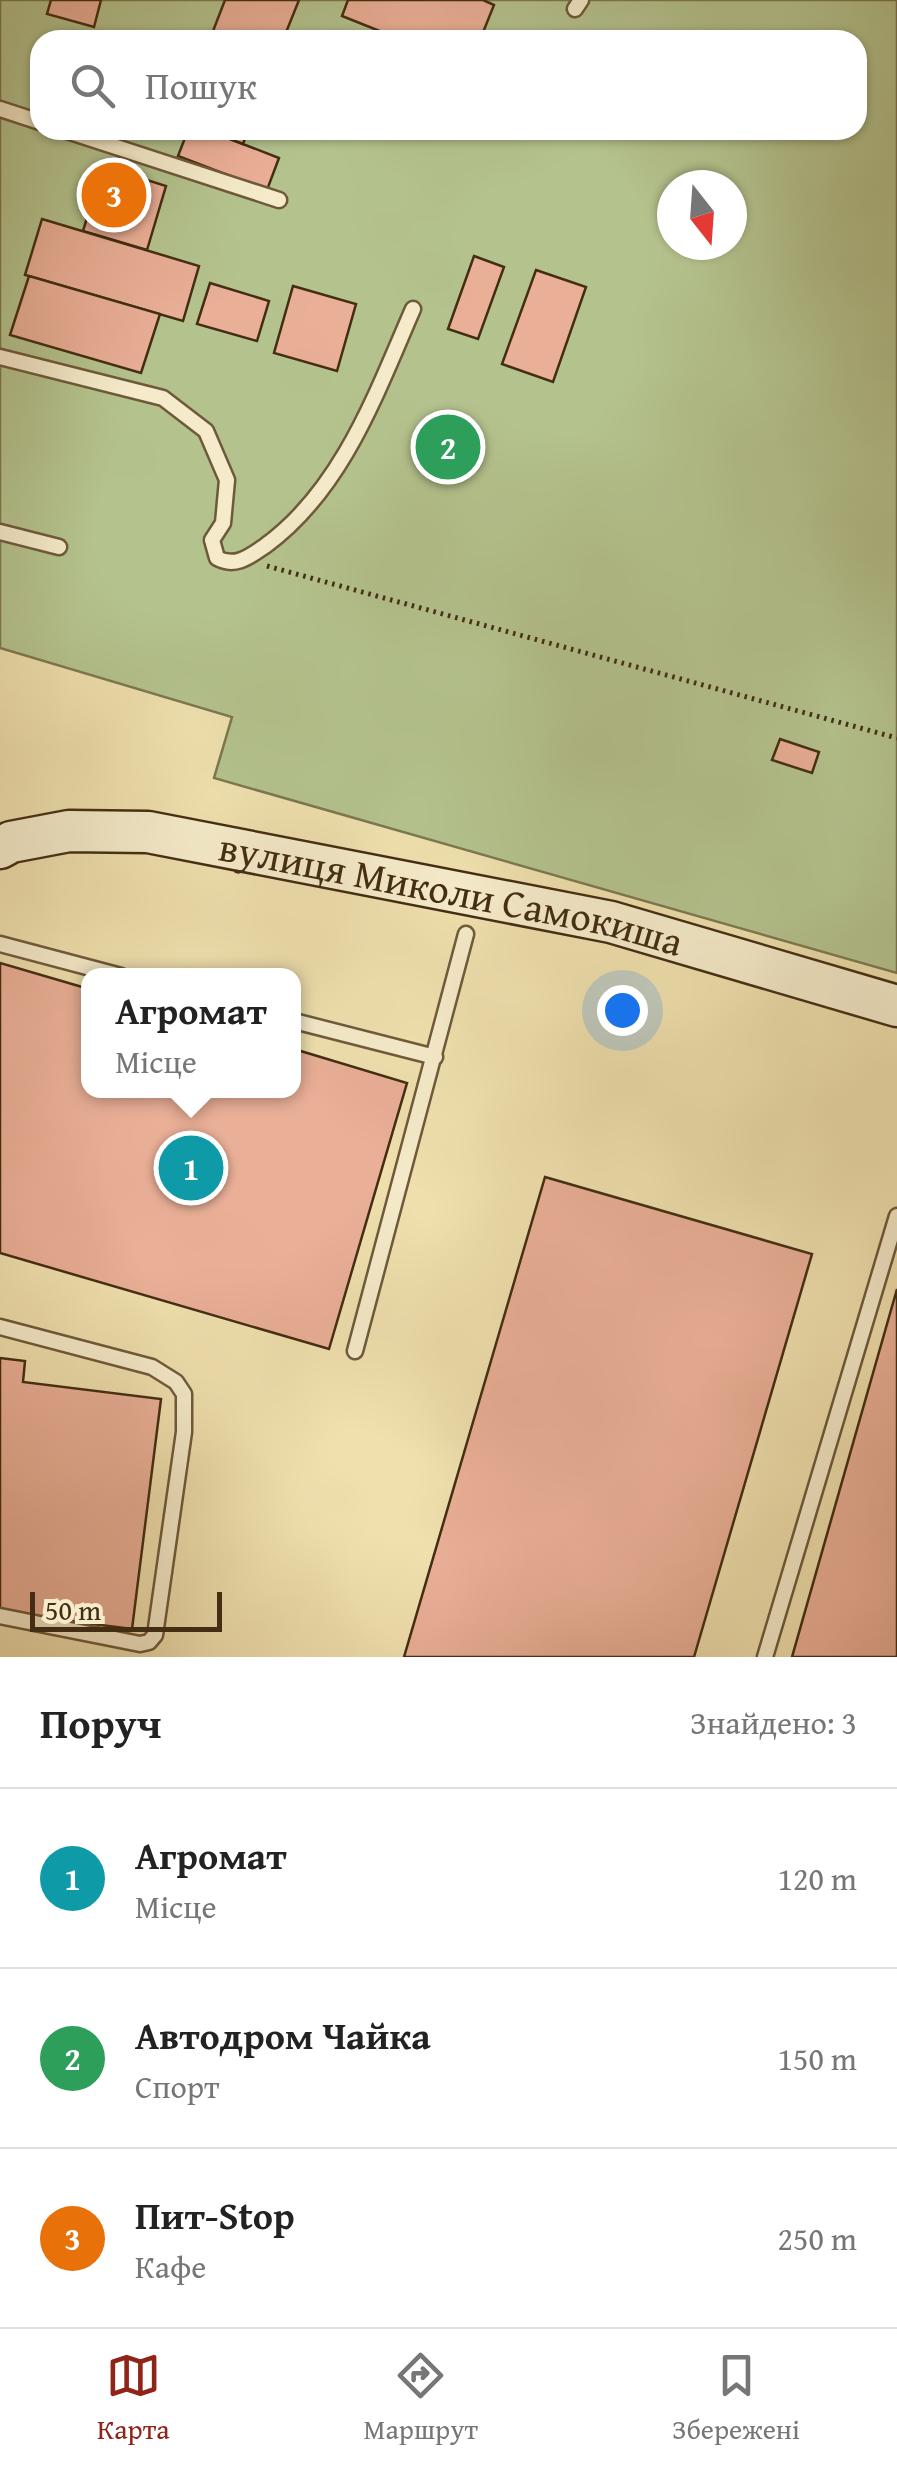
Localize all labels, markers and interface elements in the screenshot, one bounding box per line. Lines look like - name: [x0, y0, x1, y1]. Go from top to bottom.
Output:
- search box: [30, 30, 867, 140]
- text: Пошук: [145, 57, 257, 113]
- icon: search: [65, 58, 120, 113]
- pin: 3: [82, 158, 146, 232]
- north arrow: [657, 170, 747, 260]
- pin: 2: [416, 410, 480, 484]
- street label: вулиця Миколи Самокиша: [214, 817, 691, 971]
- popup: [81, 968, 301, 1098]
- text: Агромат: [115, 982, 267, 1038]
- your location: [597, 985, 648, 1036]
- text: Місце: [115, 1038, 197, 1085]
- pin: 1: [158, 1130, 224, 1206]
- scale bar: [30, 1587, 222, 1632]
- text: 50 m: [45, 1589, 101, 1630]
- text: Поруч: [40, 1692, 161, 1753]
- text: Знайдено: 3: [690, 1699, 857, 1746]
- text: Агромат: [135, 1827, 287, 1883]
- text: 1: [64, 1855, 81, 1902]
- text: 120 m: [778, 1855, 857, 1902]
- text: Місце: [135, 1883, 217, 1930]
- text: Автодром Чайка: [135, 2007, 431, 2063]
- text: 2: [64, 2035, 81, 2082]
- text: 150 m: [778, 2035, 857, 2082]
- text: Спорт: [135, 2063, 219, 2110]
- text: Пит-Stop: [135, 2187, 295, 2243]
- text: 3: [64, 2215, 81, 2262]
- text: 250 m: [778, 2215, 857, 2262]
- text: Кафе: [135, 2243, 206, 2290]
- tab: Карта: [97, 2348, 170, 2449]
- tab: Маршрут: [364, 2348, 478, 2449]
- tab: Збережені: [672, 2348, 800, 2449]

